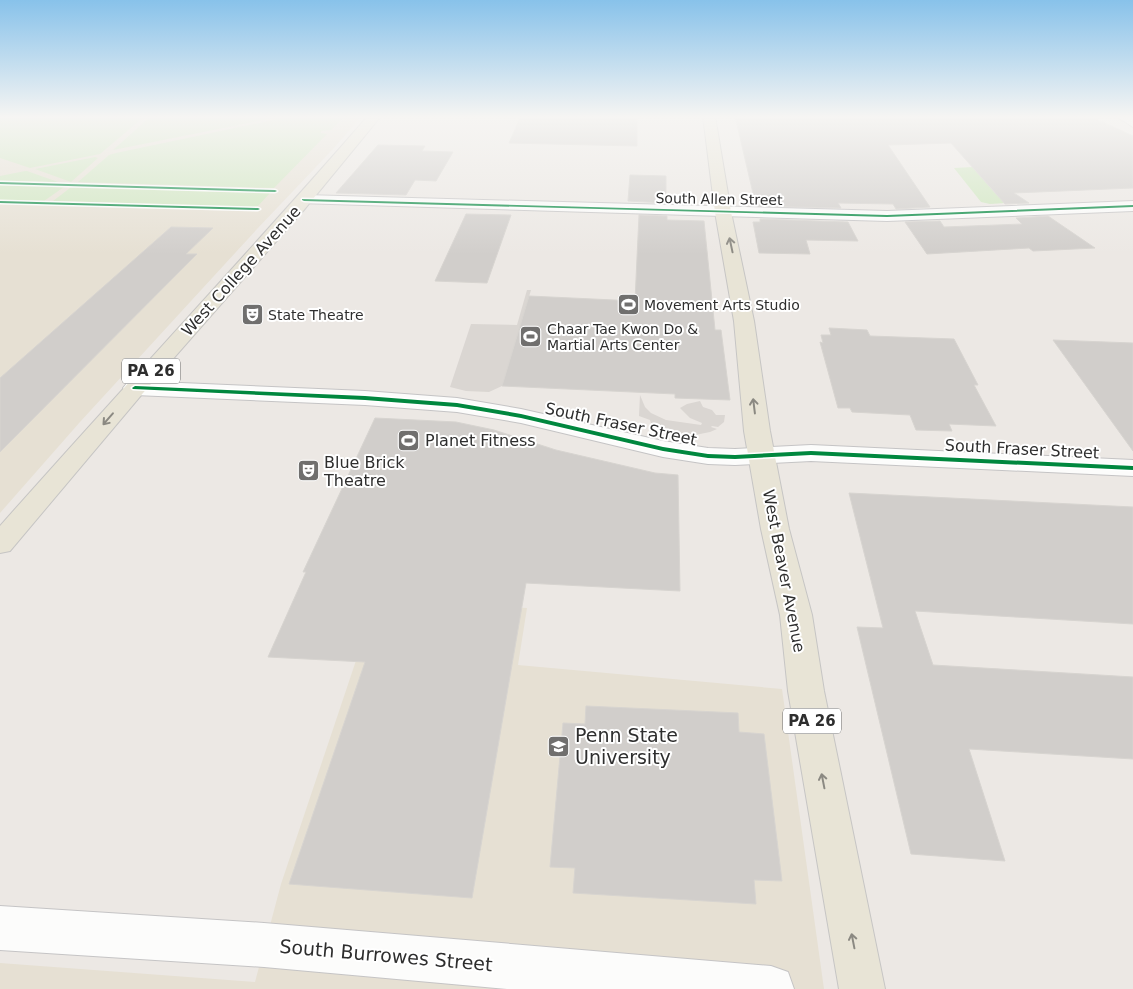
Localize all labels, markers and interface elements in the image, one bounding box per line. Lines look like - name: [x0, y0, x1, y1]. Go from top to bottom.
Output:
- street label: South Allen Street: [655, 190, 783, 208]
- street label: West College Avenue: [178, 202, 304, 340]
- one-way arrow: [725, 238, 735, 254]
- sports icon: Movement Arts Studio: [616, 293, 640, 317]
- place label: Movement Arts Studio: [644, 297, 800, 313]
- theatre icon: State Theatre: [240, 303, 264, 327]
- place label: State Theatre: [268, 307, 364, 323]
- place label: Chaar Tae Kwon Do & Martial Arts Center: [547, 321, 698, 353]
- sports icon: Chaar Tae Kwon Do & Martial Arts Center: [519, 325, 543, 349]
- road number: PA 26: [122, 358, 180, 384]
- one-way arrow: [749, 398, 759, 414]
- street label: South Fraser Street: [543, 399, 699, 449]
- one-way arrow: [103, 412, 114, 425]
- sports icon: Planet Fitness: [397, 428, 421, 452]
- place label: Planet Fitness: [425, 431, 536, 450]
- street label: South Fraser Street: [944, 435, 1100, 463]
- place label: Blue Brick Theatre: [323, 453, 405, 490]
- theatre icon: Blue Brick Theatre: [296, 459, 320, 483]
- street label: West Beaver Avenue: [759, 488, 809, 654]
- road number: PA 26: [783, 708, 841, 734]
- place label: Penn State University: [575, 724, 678, 768]
- school or university icon: Penn State University: [547, 734, 571, 758]
- one-way arrow: [817, 774, 827, 790]
- one-way arrow: [847, 933, 857, 949]
- street label: South Burrowes Street: [279, 935, 493, 975]

